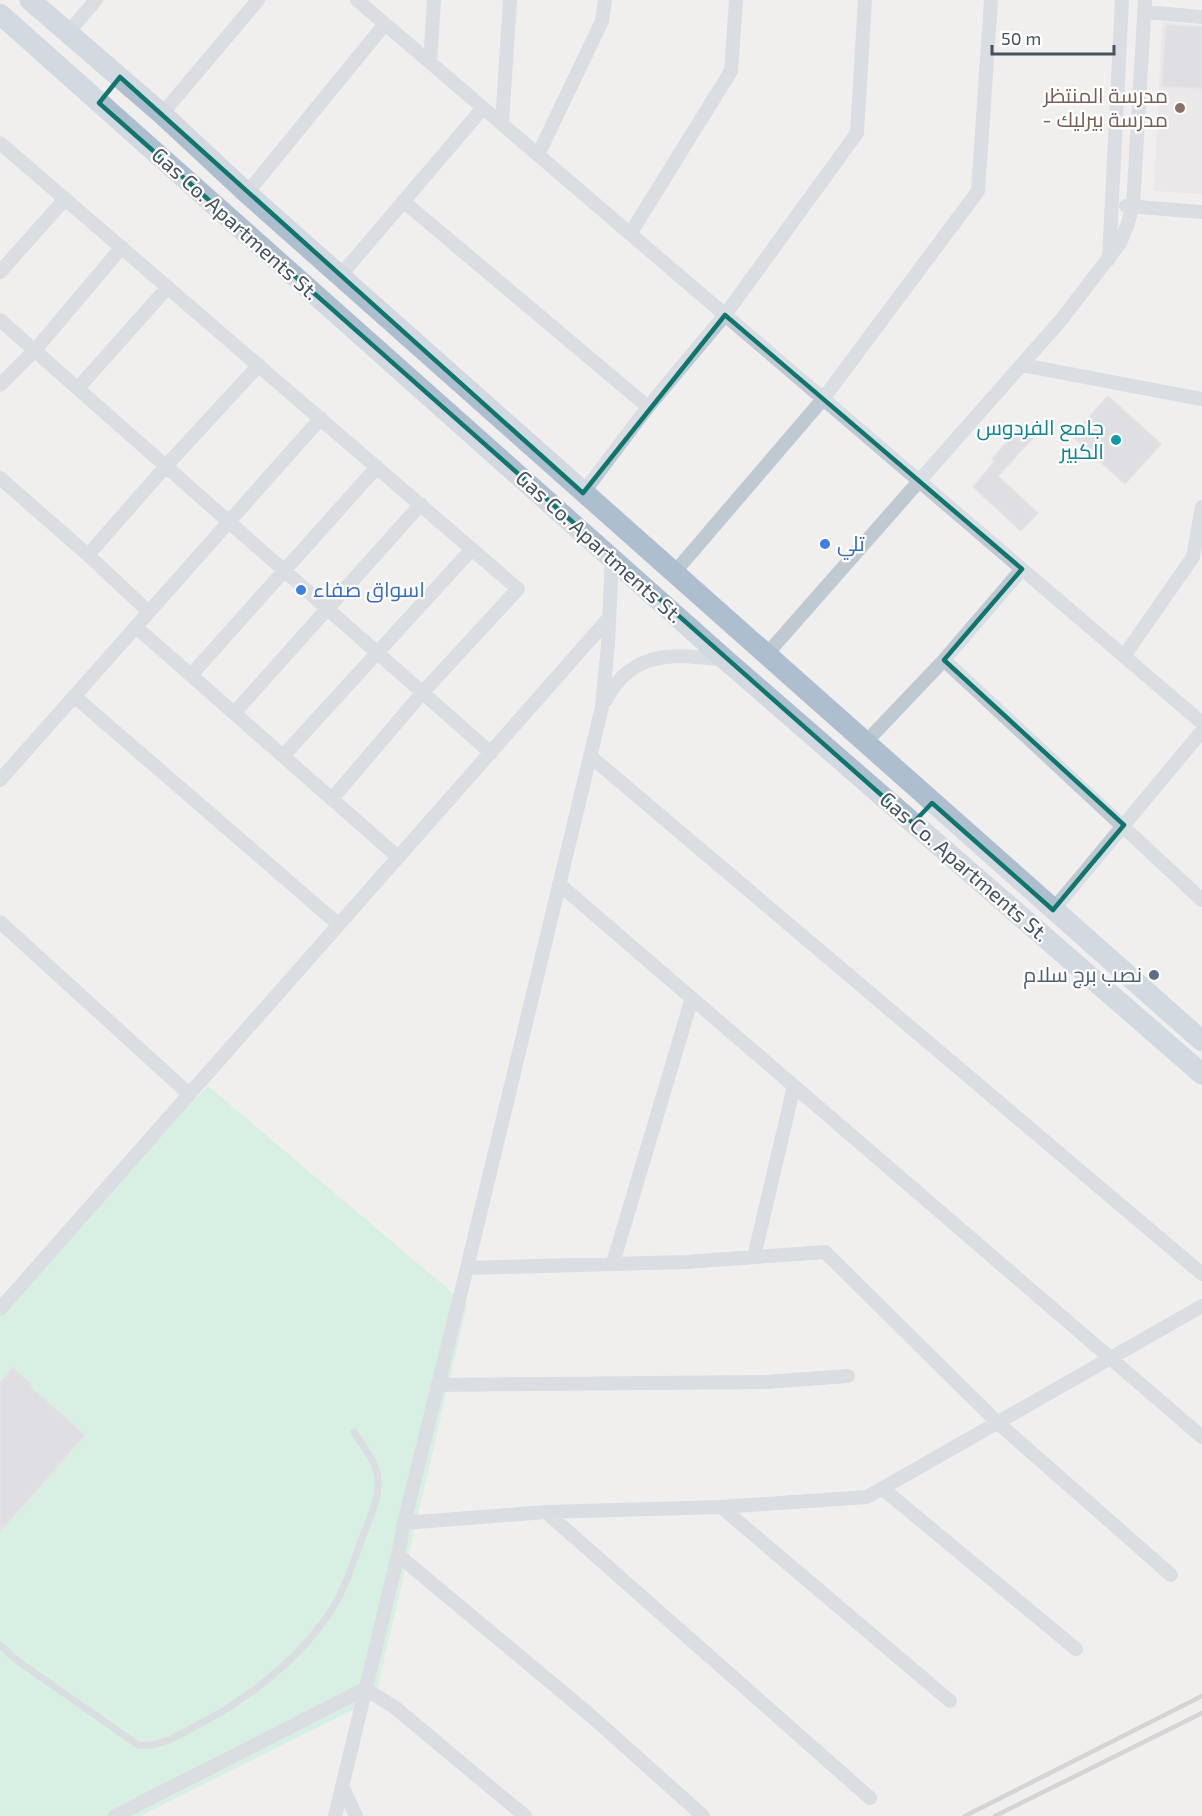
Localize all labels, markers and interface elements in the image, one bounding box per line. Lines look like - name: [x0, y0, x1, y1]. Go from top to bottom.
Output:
- scale bar: [992, 18, 1114, 56]
- text: 50 m: [1001, 27, 1041, 49]
- place label: مدرسة المنتظر - مدرسة بيرليك: [1042, 82, 1168, 132]
- marker: مدرسة المنتظر - مدرسة بيرليك: [1173, 101, 1187, 115]
- street label: Gas Co. Apartments St.: [147, 141, 325, 304]
- place label: جامع الفردوس الكبير: [977, 414, 1104, 464]
- marker: جامع الفردوس الكبير: [1109, 433, 1123, 447]
- street label: Gas Co. Apartments St.: [511, 464, 689, 627]
- place label: تلي: [837, 530, 865, 560]
- marker: تلي: [818, 537, 832, 551]
- place label: اسواق صفاء: [313, 576, 425, 603]
- marker: اسواق صفاء: [294, 583, 308, 597]
- street label: Gas Co. Apartments St.: [875, 786, 1055, 946]
- place label: نصب برج سلام: [1023, 961, 1142, 989]
- marker: نصب برج سلام: [1147, 968, 1161, 982]

